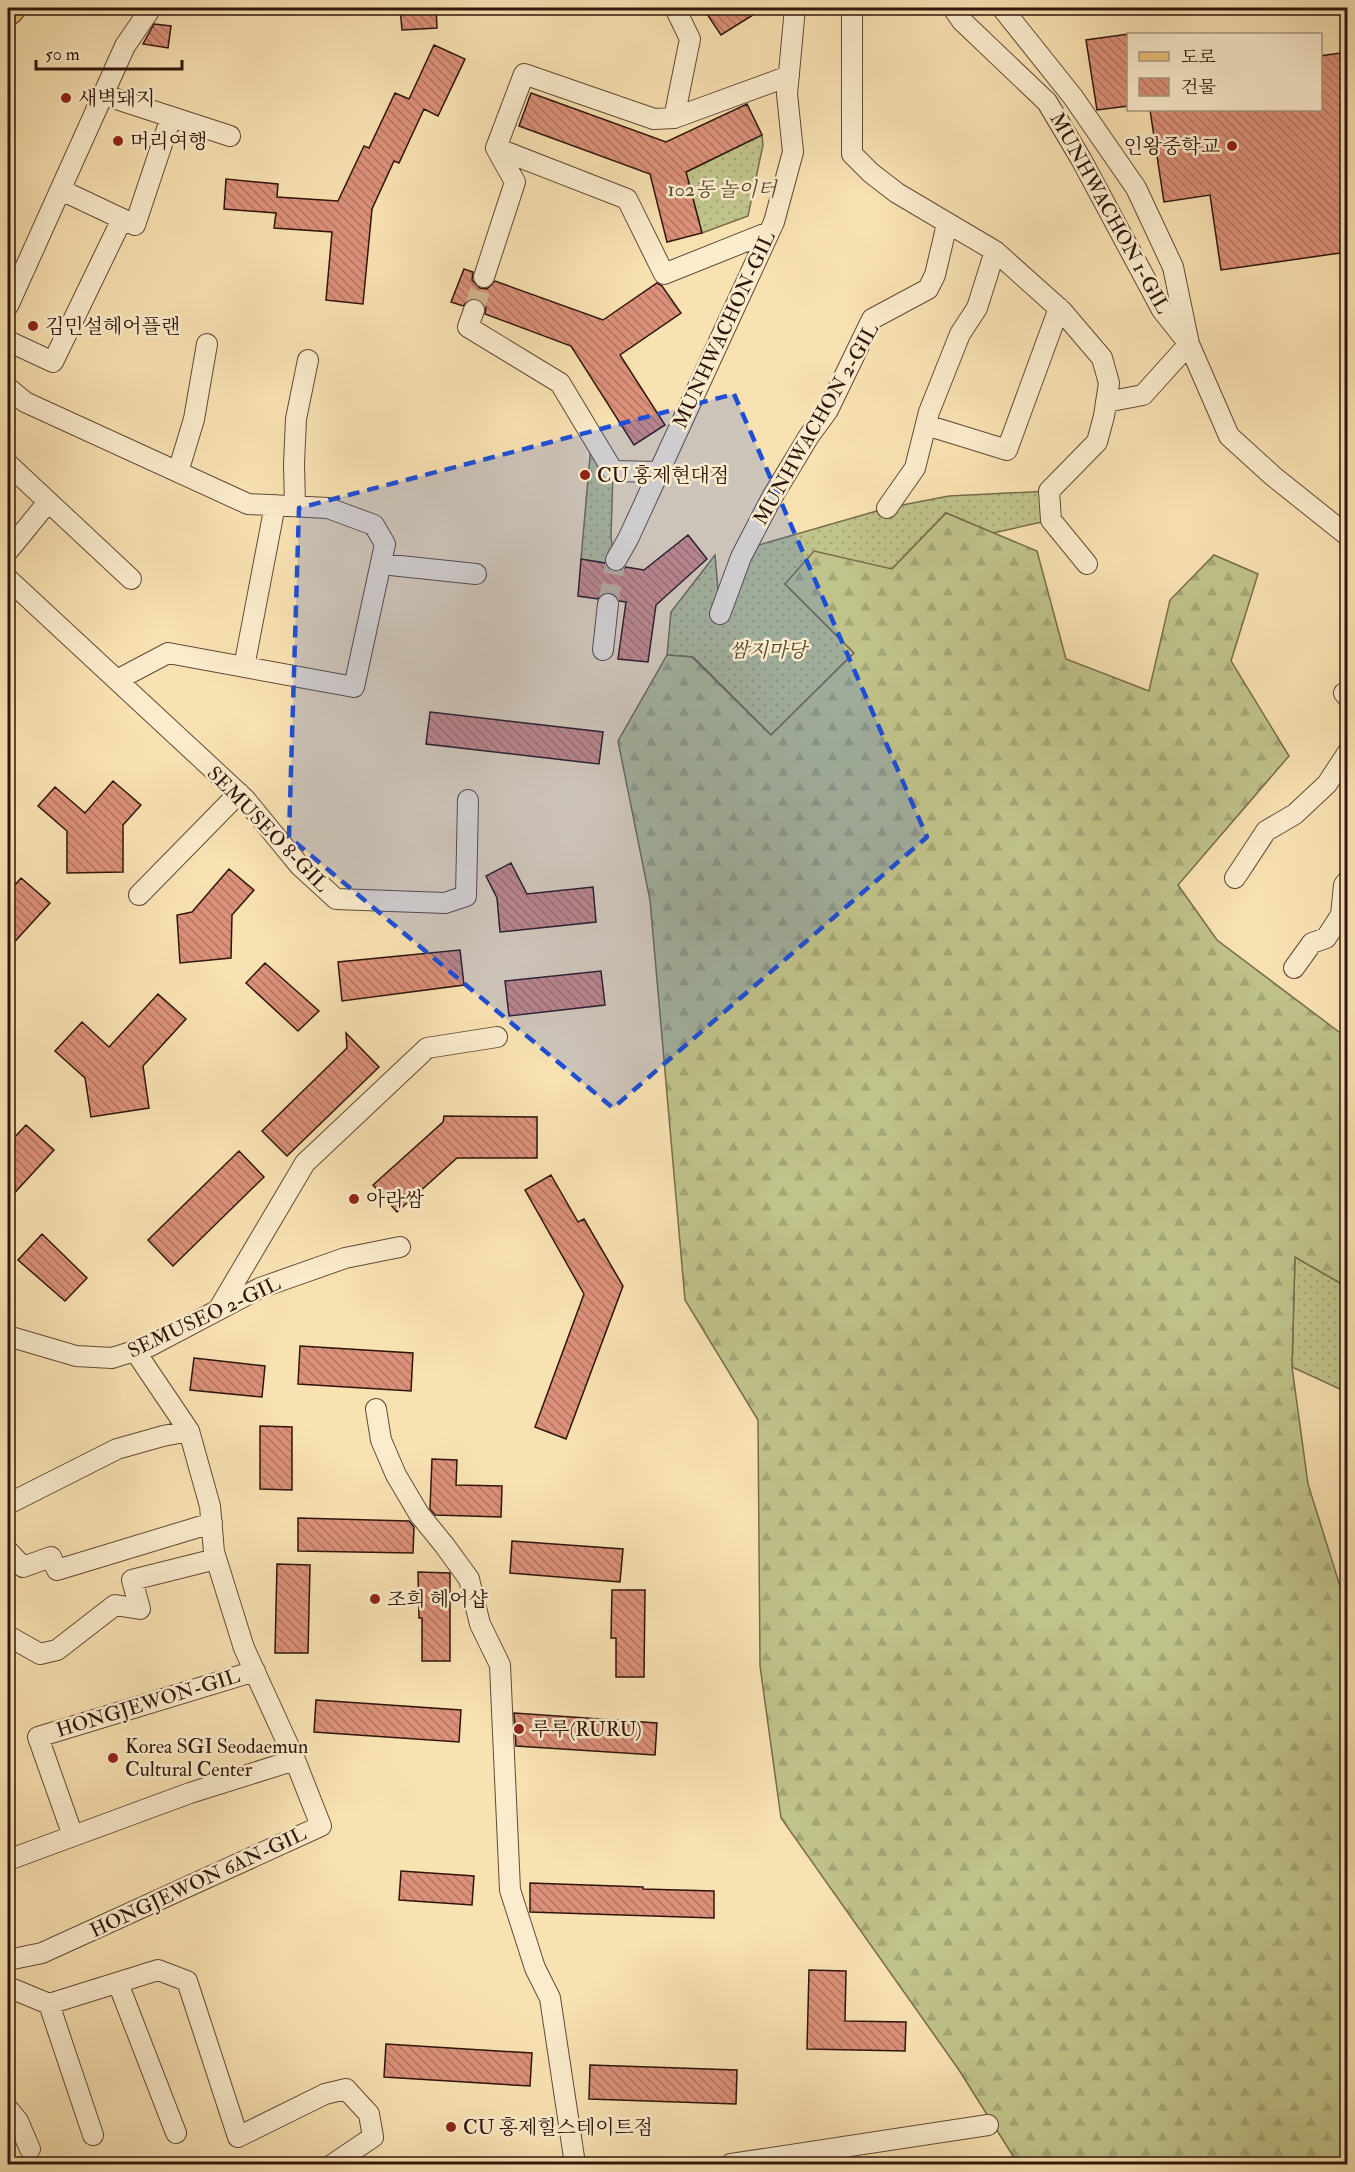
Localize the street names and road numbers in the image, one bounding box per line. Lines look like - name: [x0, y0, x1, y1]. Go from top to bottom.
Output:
- street label: MUNHWACHON 1-GIL: [1044, 108, 1176, 318]
- street label: MUNHWACHON-GIL: [667, 227, 781, 433]
- street label: MUNHWACHON 2-GIL: [748, 318, 884, 529]
- street label: SEMUSEO 8-GIL: [202, 761, 335, 897]
- street label: SEMUSEO 2-GIL: [124, 1270, 285, 1363]
- street label: HONGJEWON-GIL: [53, 1663, 243, 1743]
- street label: HONGJEWON 6AN-GIL: [86, 1821, 311, 1943]

